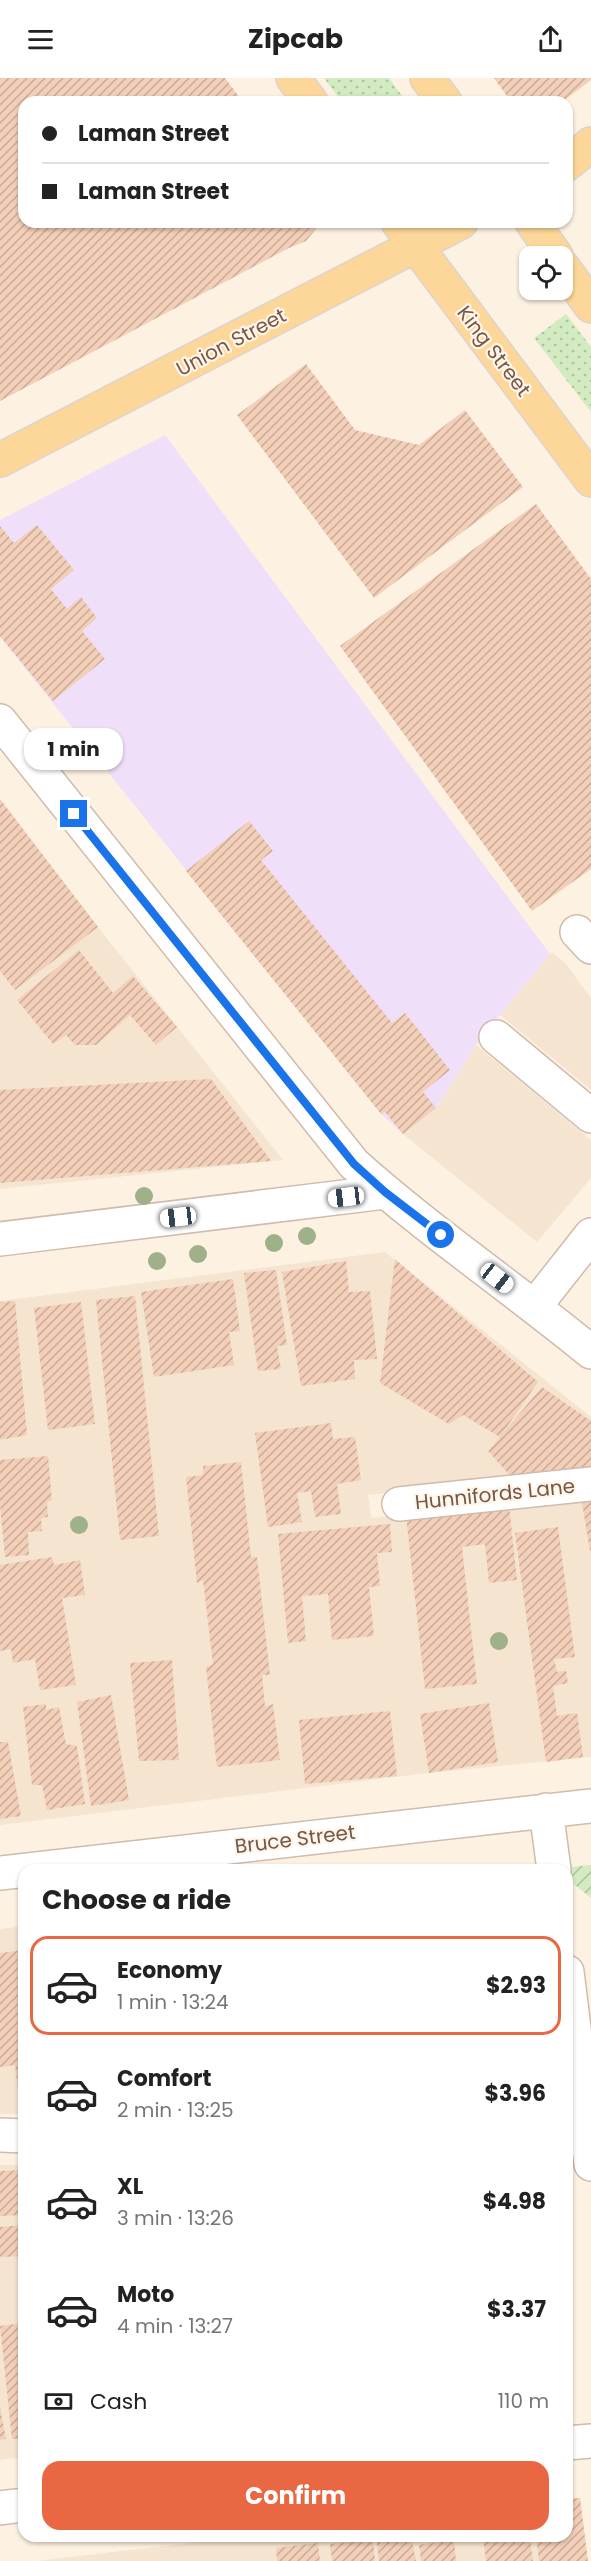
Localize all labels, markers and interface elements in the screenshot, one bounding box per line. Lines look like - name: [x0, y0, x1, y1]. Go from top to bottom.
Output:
- text: Zipcab: [248, 20, 343, 57]
- icon: menu: [24, 23, 57, 56]
- icon: share: [534, 23, 567, 56]
- text: Laman Street: [78, 118, 229, 149]
- text: Laman Street: [78, 176, 229, 207]
- map controls: [519, 246, 573, 300]
- button: locate: [519, 246, 573, 300]
- street label: King Street: [451, 300, 537, 402]
- street label: Union Street: [171, 301, 291, 383]
- callout: 1 min: [25, 727, 124, 769]
- text: 1 min: [47, 735, 100, 763]
- route end: [60, 800, 87, 827]
- car: [327, 1186, 365, 1208]
- car: [159, 1206, 197, 1228]
- route start: [427, 1221, 454, 1248]
- car: [477, 1260, 517, 1296]
- street label: Hunnifords Lane: [414, 1472, 576, 1516]
- street label: Bruce Street: [233, 1818, 357, 1860]
- text: Choose a ride: [42, 1881, 231, 1918]
- text: Economy: [117, 1955, 222, 1986]
- icon: car: [45, 1959, 99, 2013]
- text: $2.93: [486, 1970, 546, 2001]
- text: 1 min · 13:24: [117, 1988, 229, 2016]
- text: Comfort: [117, 2063, 211, 2094]
- icon: car: [45, 2067, 99, 2121]
- text: $3.96: [484, 2078, 546, 2109]
- text: 2 min · 13:25: [117, 2096, 234, 2124]
- text: XL: [117, 2171, 143, 2202]
- icon: car: [45, 2175, 99, 2229]
- text: $4.98: [483, 2186, 546, 2217]
- text: 3 min · 13:26: [117, 2204, 234, 2232]
- text: Moto: [117, 2279, 174, 2310]
- icon: car: [45, 2283, 99, 2337]
- text: $3.37: [487, 2294, 546, 2325]
- text: 4 min · 13:27: [117, 2312, 233, 2340]
- icon: cash: [42, 2385, 75, 2418]
- text: Cash: [90, 2386, 147, 2417]
- text: 110 m: [498, 2387, 549, 2415]
- button: Confirm: [42, 2461, 549, 2530]

